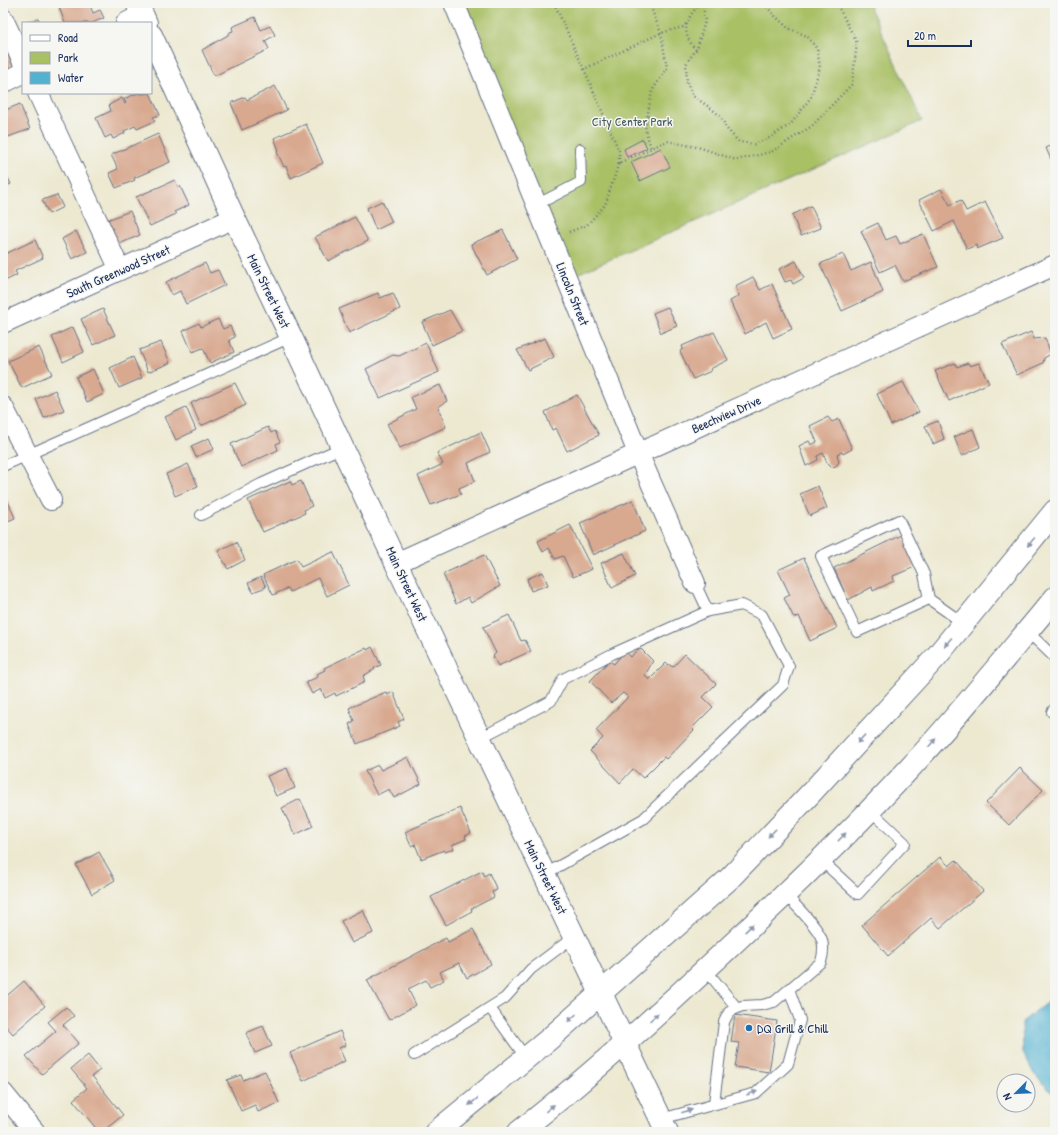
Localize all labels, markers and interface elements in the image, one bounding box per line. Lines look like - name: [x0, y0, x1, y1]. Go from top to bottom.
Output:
- legend: [22, 22, 152, 94]
- scale bar: [908, 22, 971, 48]
- text: 20 m: [914, 27, 936, 44]
- text: Road: [58, 29, 78, 46]
- text: Park: [58, 49, 78, 66]
- text: Water: [58, 69, 84, 86]
- park label: City Center Park: [592, 112, 673, 130]
- street label: South Greenwood Street: [63, 240, 173, 302]
- street label: Main Street West: [243, 251, 295, 332]
- street label: Lincoln Street: [552, 260, 594, 329]
- street label: Beechview Drive: [688, 391, 764, 437]
- one-way arrow: [1026, 536, 1035, 547]
- street label: Main Street West: [382, 544, 432, 625]
- one-way arrow: [943, 636, 952, 647]
- one-way arrow: [857, 734, 866, 744]
- one-way arrow: [927, 738, 936, 748]
- one-way arrow: [768, 828, 777, 839]
- one-way arrow: [838, 832, 847, 842]
- street label: Main Street West: [520, 837, 572, 918]
- one-way arrow: [745, 924, 754, 933]
- one-way arrow: [649, 1012, 659, 1021]
- one-way arrow: [567, 1014, 577, 1023]
- place label: DQ Grill & Chill: [757, 1019, 829, 1037]
- marker: DQ Grill & Chill: [744, 1023, 754, 1033]
- north arrow: [996, 1073, 1036, 1113]
- one-way arrow: [746, 1090, 758, 1096]
- text: N: [999, 1091, 1014, 1103]
- one-way arrow: [467, 1098, 478, 1106]
- one-way arrow: [544, 1103, 555, 1112]
- one-way arrow: [682, 1108, 694, 1114]

